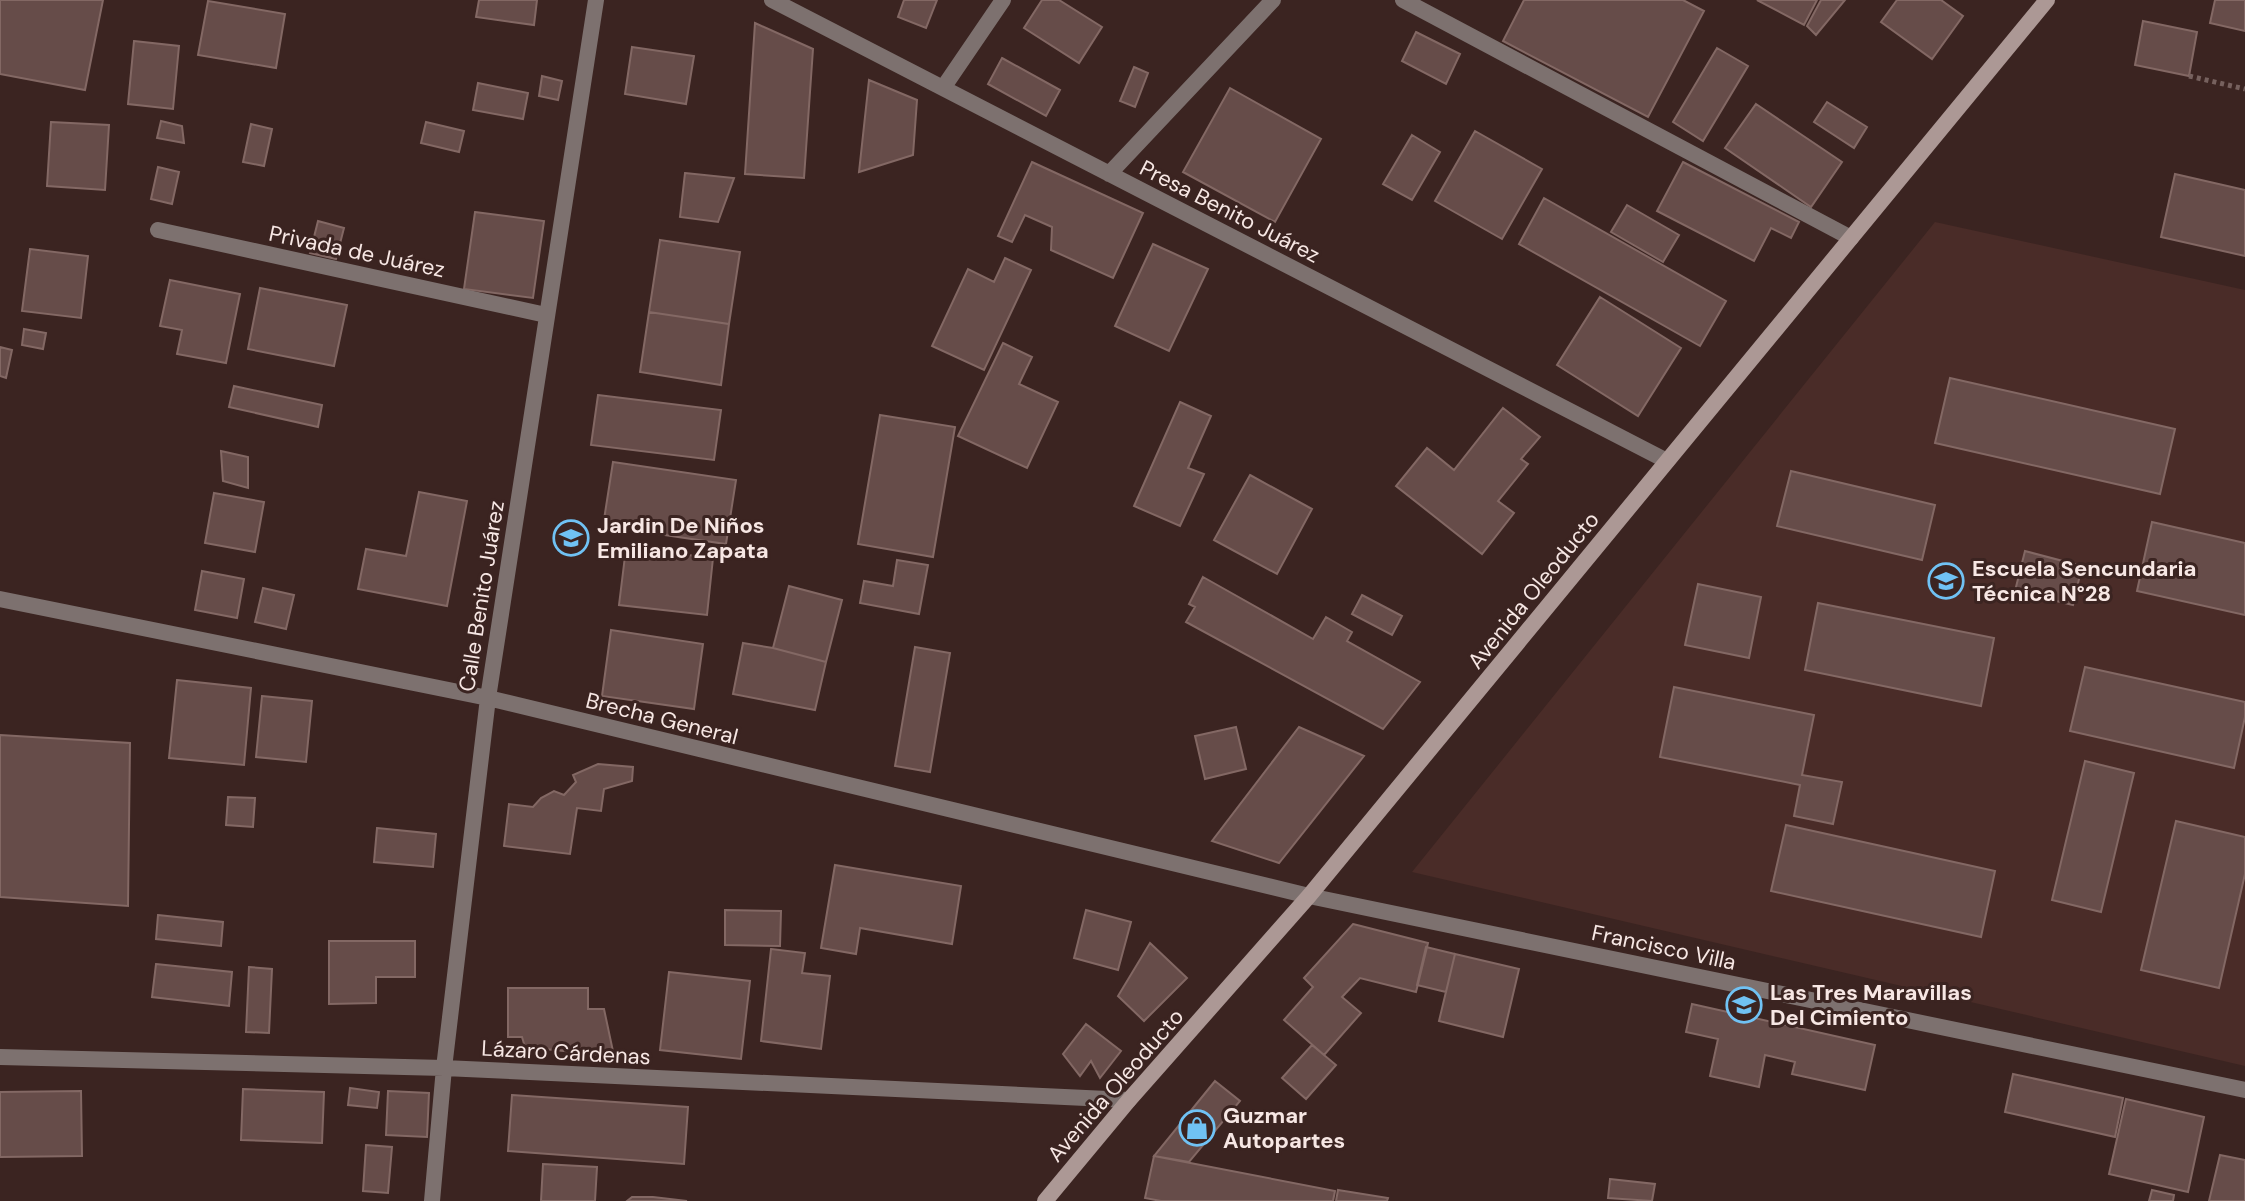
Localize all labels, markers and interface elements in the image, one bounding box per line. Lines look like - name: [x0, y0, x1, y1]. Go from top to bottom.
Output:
- street label: Presa Benito Juárez: [1135, 153, 1325, 269]
- street label: Privada de Juárez: [266, 219, 447, 284]
- street label: Calle Benito Juárez: [452, 499, 511, 694]
- street label: Avenida Oleoducto: [1461, 506, 1606, 675]
- place label: Jardin De Niños Emiliano Zapata: [597, 511, 769, 565]
- school or university icon: Jardin De Niños Emiliano Zapata: [552, 519, 590, 557]
- place label: Escuela Sencundaria Técnica N°28: [1972, 554, 2196, 608]
- school or university icon: Escuela Sencundaria Técnica N°28: [1927, 562, 1965, 600]
- street label: Brecha General: [583, 686, 741, 751]
- street label: Francisco Villa: [1589, 918, 1739, 977]
- place label: Las Tres Maravillas Del Cimiento: [1770, 978, 1972, 1032]
- school or university icon: Las Tres Maravillas Del Cimiento: [1725, 986, 1763, 1024]
- street label: Avenida Oleoducto: [1041, 1003, 1190, 1168]
- street label: Lázaro Cárdenas: [481, 1034, 651, 1071]
- place label: Guzmar Autopartes: [1223, 1101, 1345, 1155]
- shop icon: Guzmar Autopartes: [1178, 1109, 1216, 1147]

